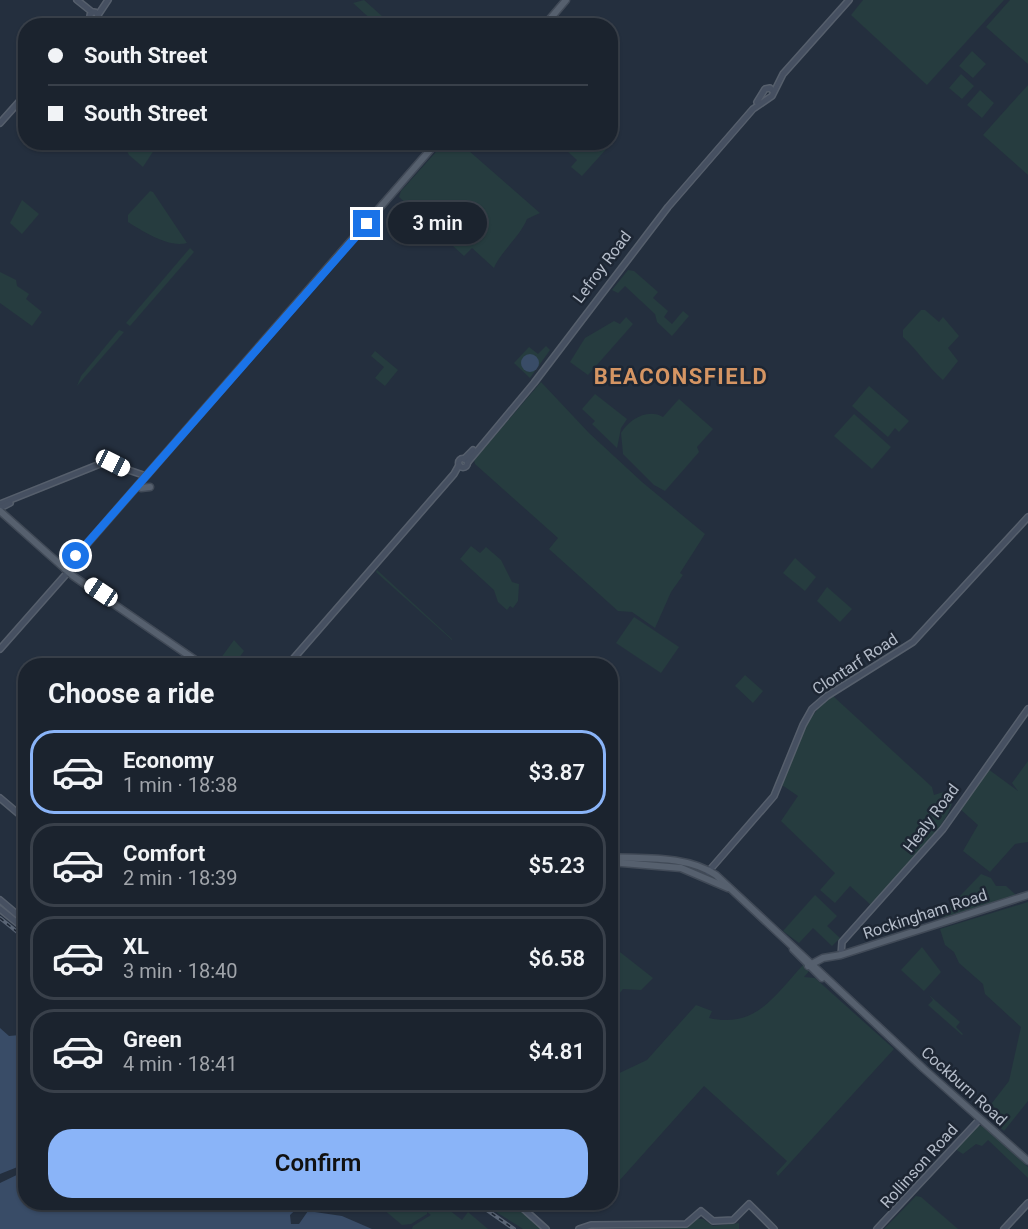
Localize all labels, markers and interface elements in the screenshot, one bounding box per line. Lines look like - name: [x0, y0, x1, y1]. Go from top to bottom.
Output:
- text: South Street: [84, 43, 208, 68]
- text: South Street: [84, 101, 208, 126]
- callout: 3 min: [388, 203, 487, 245]
- route end: [353, 210, 380, 237]
- text: 3 min: [412, 211, 463, 235]
- street label: Lefroy Road: [569, 227, 635, 307]
- district label: BEACONSFIELD: [594, 364, 768, 389]
- car: [93, 447, 133, 479]
- route start: [62, 542, 89, 569]
- car: [81, 574, 121, 610]
- street label: Clontarf Road: [809, 629, 901, 699]
- text: Choose a ride: [48, 678, 214, 710]
- icon: car: [51, 745, 105, 799]
- text: Economy: [123, 748, 214, 773]
- text: $3.87: [528, 760, 585, 785]
- text: 1 min · 18:38: [123, 773, 238, 797]
- street label: Healy Road: [899, 780, 963, 856]
- icon: car: [51, 838, 105, 892]
- text: Comfort: [123, 841, 205, 866]
- text: $5.23: [528, 853, 585, 878]
- text: 2 min · 18:39: [123, 866, 238, 890]
- street label: Rockingham Road: [861, 885, 989, 943]
- icon: car: [51, 931, 105, 985]
- text: XL: [123, 934, 149, 959]
- text: $6.58: [528, 946, 585, 971]
- text: 3 min · 18:40: [123, 959, 238, 983]
- icon: car: [51, 1024, 105, 1078]
- text: Green: [123, 1027, 182, 1052]
- text: $4.81: [528, 1039, 585, 1064]
- street label: Cockburn Road: [917, 1043, 1011, 1129]
- text: 4 min · 18:41: [123, 1052, 238, 1076]
- street label: Rollinson Road: [876, 1120, 962, 1212]
- button: Confirm: [48, 1129, 588, 1198]

